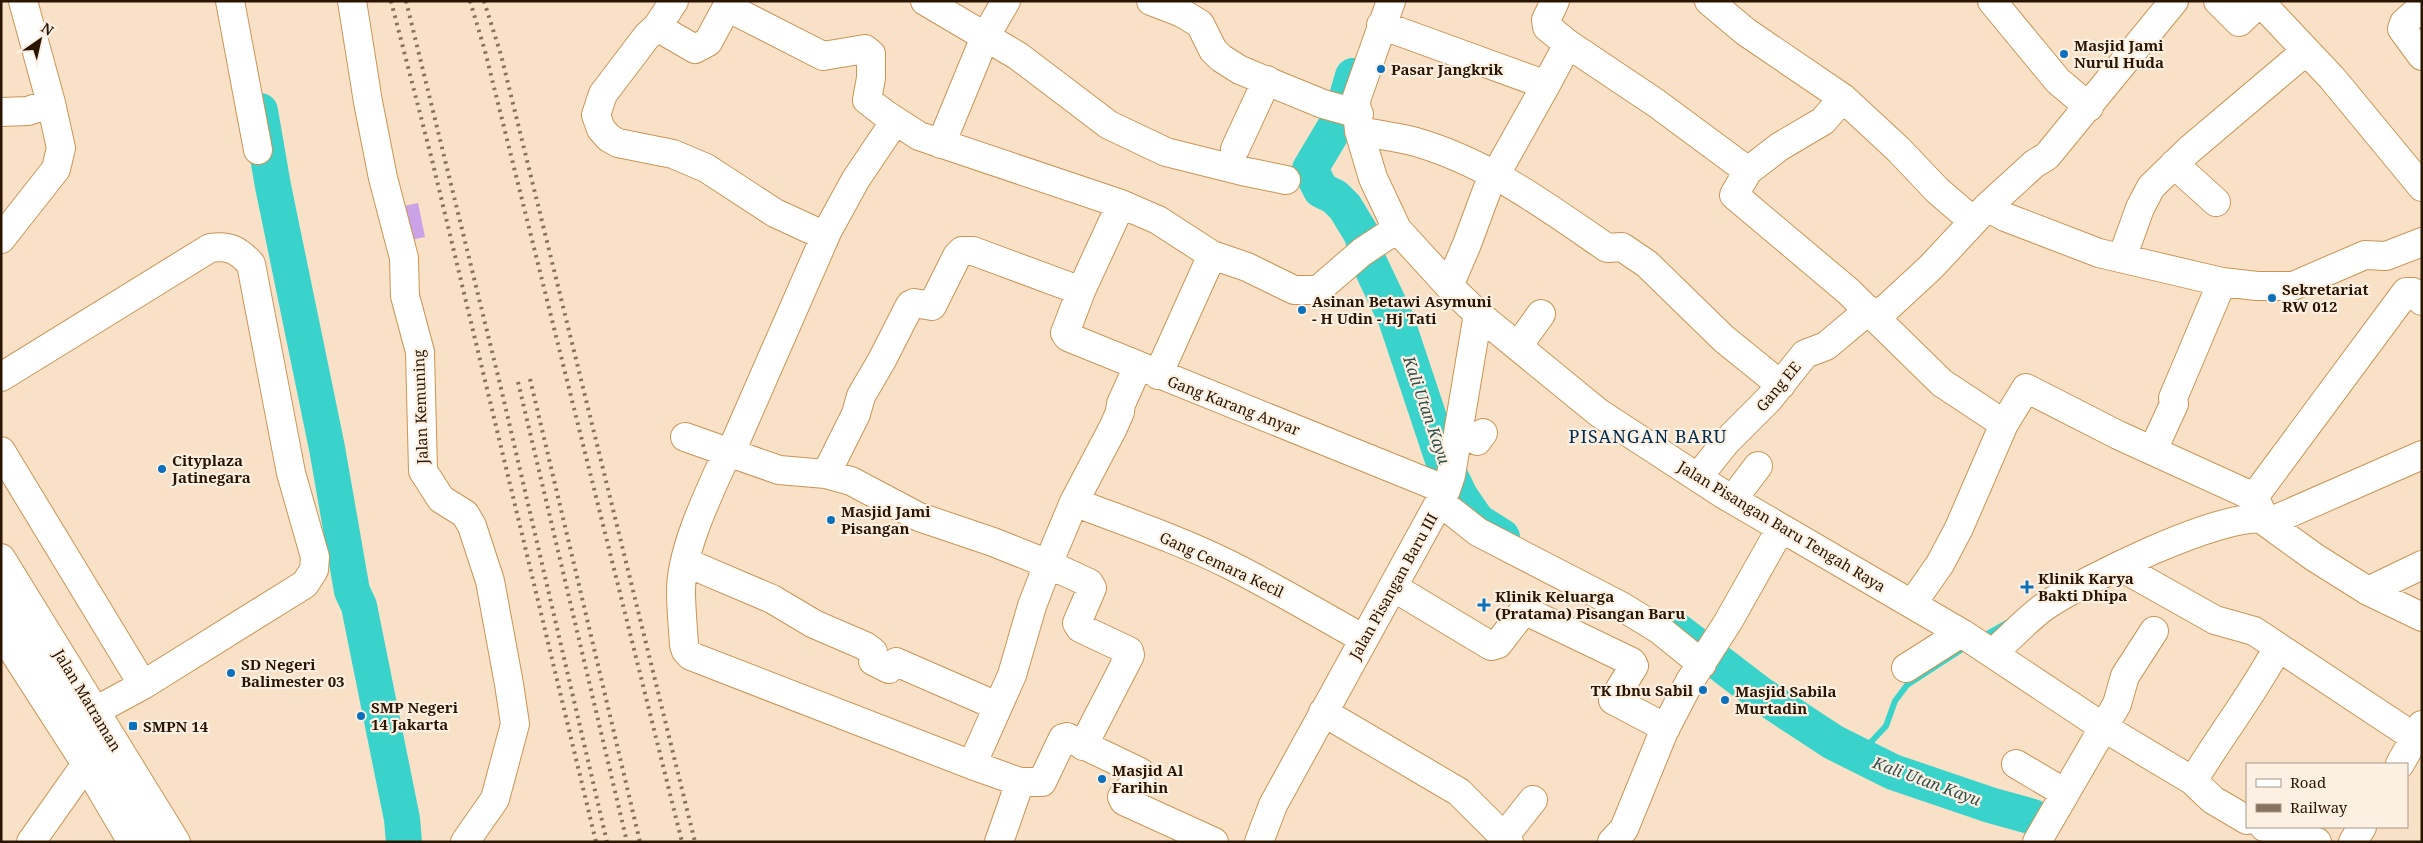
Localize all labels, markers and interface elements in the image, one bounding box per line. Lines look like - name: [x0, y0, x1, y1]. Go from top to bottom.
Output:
- north arrow: [15, 15, 65, 65]
- text: N: [38, 18, 57, 40]
- place label: Masjid Jami Nurul Huda: [2074, 35, 2164, 72]
- marker: Masjid Jami Nurul Huda: [2058, 48, 2070, 60]
- place label: Pasar Jangkrik: [1391, 59, 1504, 79]
- marker: Pasar Jangkrik: [1375, 63, 1387, 75]
- place label: Sekretariat RW 012: [2282, 279, 2369, 316]
- place label: Asinan Betawi Asymuni - H Udin - Hj Tati: [1312, 291, 1492, 328]
- marker: Sekretariat RW 012: [2266, 292, 2278, 304]
- marker: Asinan Betawi Asymuni - H Udin - Hj Tati: [1296, 304, 1308, 316]
- street label: Jalan Kemuning: [408, 349, 432, 466]
- water label: Kali Utan Kayu: [1398, 352, 1456, 467]
- street label: Gang EE: [1751, 357, 1805, 415]
- street label: Gang Karang Anyar: [1165, 370, 1303, 440]
- district label: PISANGAN BARU: [1569, 424, 1727, 448]
- place label: Cityplaza Jatinegara: [171, 450, 251, 487]
- street label: Jalan Pisangan Baru Tengah Raya: [1674, 455, 1890, 596]
- marker: Cityplaza Jatinegara: [156, 463, 168, 475]
- place label: Masjid Jami Pisangan: [841, 501, 931, 538]
- street label: Jalan Pisangan Baru III: [1344, 509, 1442, 664]
- marker: Masjid Jami Pisangan: [825, 514, 837, 526]
- street label: Gang Cemara Kecil: [1157, 526, 1288, 602]
- place label: Klinik Karya Bakti Dhipa: [2038, 568, 2134, 605]
- marker: Klinik Karya Bakti Dhipa: [2020, 580, 2034, 594]
- place label: Klinik Keluarga (Pratama) Pisangan Baru: [1495, 586, 1685, 623]
- marker: Klinik Keluarga (Pratama) Pisangan Baru: [1477, 598, 1491, 612]
- street label: Jalan Matraman: [49, 644, 127, 755]
- place label: SD Negeri Balimester 03: [241, 654, 345, 691]
- marker: SD Negeri Balimester 03: [225, 667, 237, 679]
- place label: TK Ibnu Sabil: [1591, 680, 1694, 700]
- place label: Masjid Sabila Murtadin: [1735, 681, 1837, 718]
- marker: TK Ibnu Sabil: [1697, 684, 1709, 696]
- marker: Masjid Sabila Murtadin: [1719, 694, 1731, 706]
- place label: SMP Negeri 14 Jakarta: [371, 697, 459, 734]
- marker: SMP Negeri 14 Jakarta: [355, 710, 367, 722]
- place label: SMPN 14: [143, 716, 209, 736]
- marker: SMPN 14: [127, 720, 139, 732]
- water label: Kali Utan Kayu: [1869, 751, 1984, 811]
- place label: Masjid Al Farihin: [1112, 760, 1184, 797]
- legend: [2246, 763, 2408, 828]
- text: Road: [2290, 772, 2326, 792]
- marker: Masjid Al Farihin: [1096, 773, 1108, 785]
- text: Railway: [2290, 797, 2348, 817]

